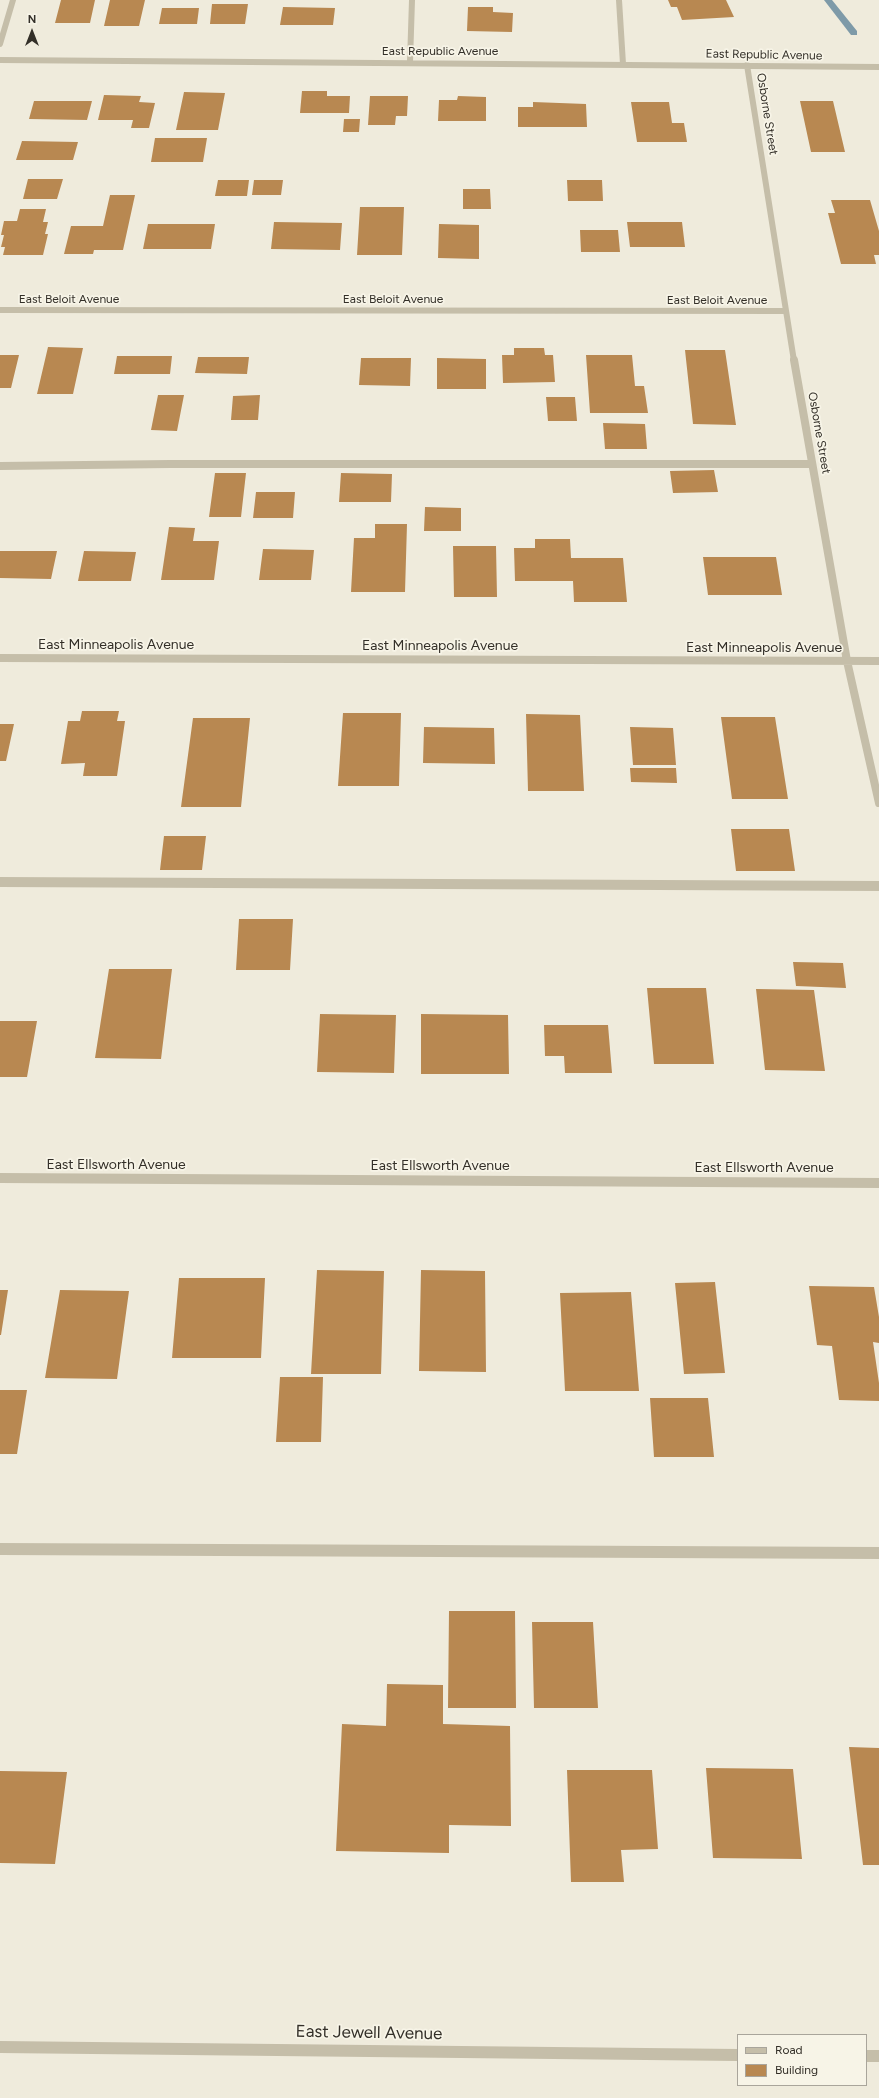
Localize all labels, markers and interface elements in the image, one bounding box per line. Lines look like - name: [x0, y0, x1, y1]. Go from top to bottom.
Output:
- north arrow: [12, 12, 52, 52]
- text: N: [28, 13, 36, 26]
- street label: East Republic Avenue: [382, 44, 498, 58]
- street label: East Republic Avenue: [706, 47, 822, 63]
- street label: Osborne Street: [753, 72, 781, 156]
- street label: East Beloit Avenue: [19, 292, 119, 306]
- street label: East Beloit Avenue: [343, 292, 443, 306]
- street label: East Beloit Avenue: [667, 293, 767, 307]
- street label: Osborne Street: [805, 391, 833, 475]
- street label: East Minneapolis Avenue: [38, 637, 194, 653]
- street label: East Minneapolis Avenue: [362, 638, 518, 654]
- street label: East Minneapolis Avenue: [686, 640, 842, 656]
- street label: East Ellsworth Avenue: [46, 1157, 186, 1173]
- street label: East Ellsworth Avenue: [370, 1158, 510, 1174]
- street label: East Ellsworth Avenue: [694, 1160, 834, 1176]
- street label: East Jewell Avenue: [295, 2022, 443, 2044]
- legend: [737, 2034, 867, 2086]
- text: Road: [775, 2043, 803, 2057]
- text: Building: [775, 2063, 818, 2077]

